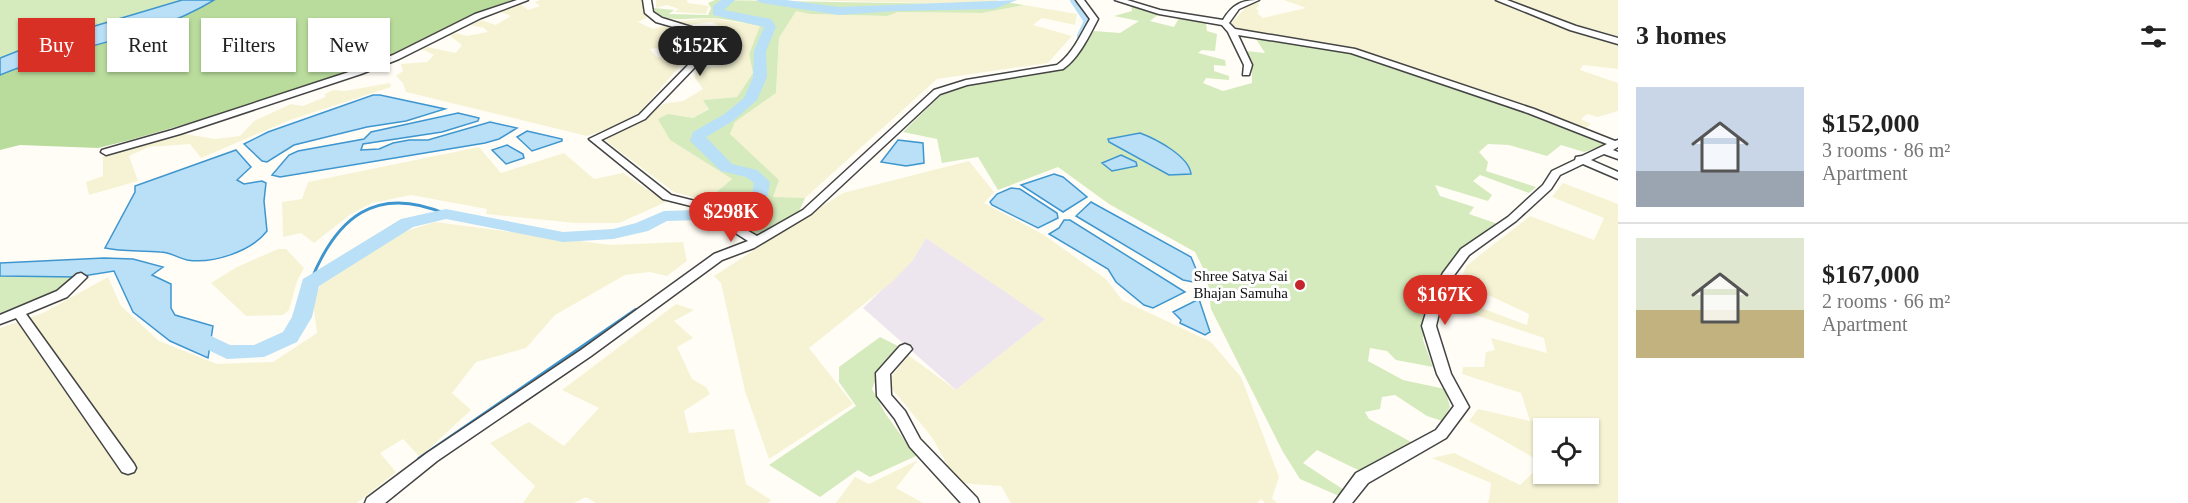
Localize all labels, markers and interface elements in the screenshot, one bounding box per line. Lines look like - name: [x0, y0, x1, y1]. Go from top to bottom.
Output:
- chip: Buy: [18, 18, 95, 72]
- chip: Rent: [107, 18, 189, 72]
- chip: Filters: [201, 18, 296, 72]
- chip: New: [308, 18, 390, 72]
- icon: filters: [2137, 20, 2170, 53]
- text: 3 homes: [1636, 21, 1726, 50]
- pin: $152K: [658, 26, 742, 77]
- text: $152K: [672, 34, 728, 56]
- text: $152,000: [1822, 109, 1920, 138]
- icon: home: [1684, 111, 1756, 183]
- text: 3 rooms · 86 m²: [1822, 139, 1950, 161]
- text: Apartment: [1822, 162, 1908, 184]
- pin: $298K: [689, 192, 773, 243]
- text: $298K: [703, 200, 759, 222]
- text: $167,000: [1822, 260, 1920, 289]
- icon: home: [1684, 262, 1756, 334]
- place label: Shree Satya Sai Bhajan Samuha: [1193, 268, 1288, 301]
- pin: $167K: [1403, 275, 1487, 326]
- marker: Shree Satya Sai Bhajan Samuha: [1293, 278, 1307, 292]
- text: $167K: [1417, 283, 1473, 305]
- text: 2 rooms · 66 m²: [1822, 290, 1950, 312]
- text: Apartment: [1822, 313, 1908, 335]
- map controls: [1533, 418, 1599, 484]
- button: locate: [1533, 418, 1599, 484]

